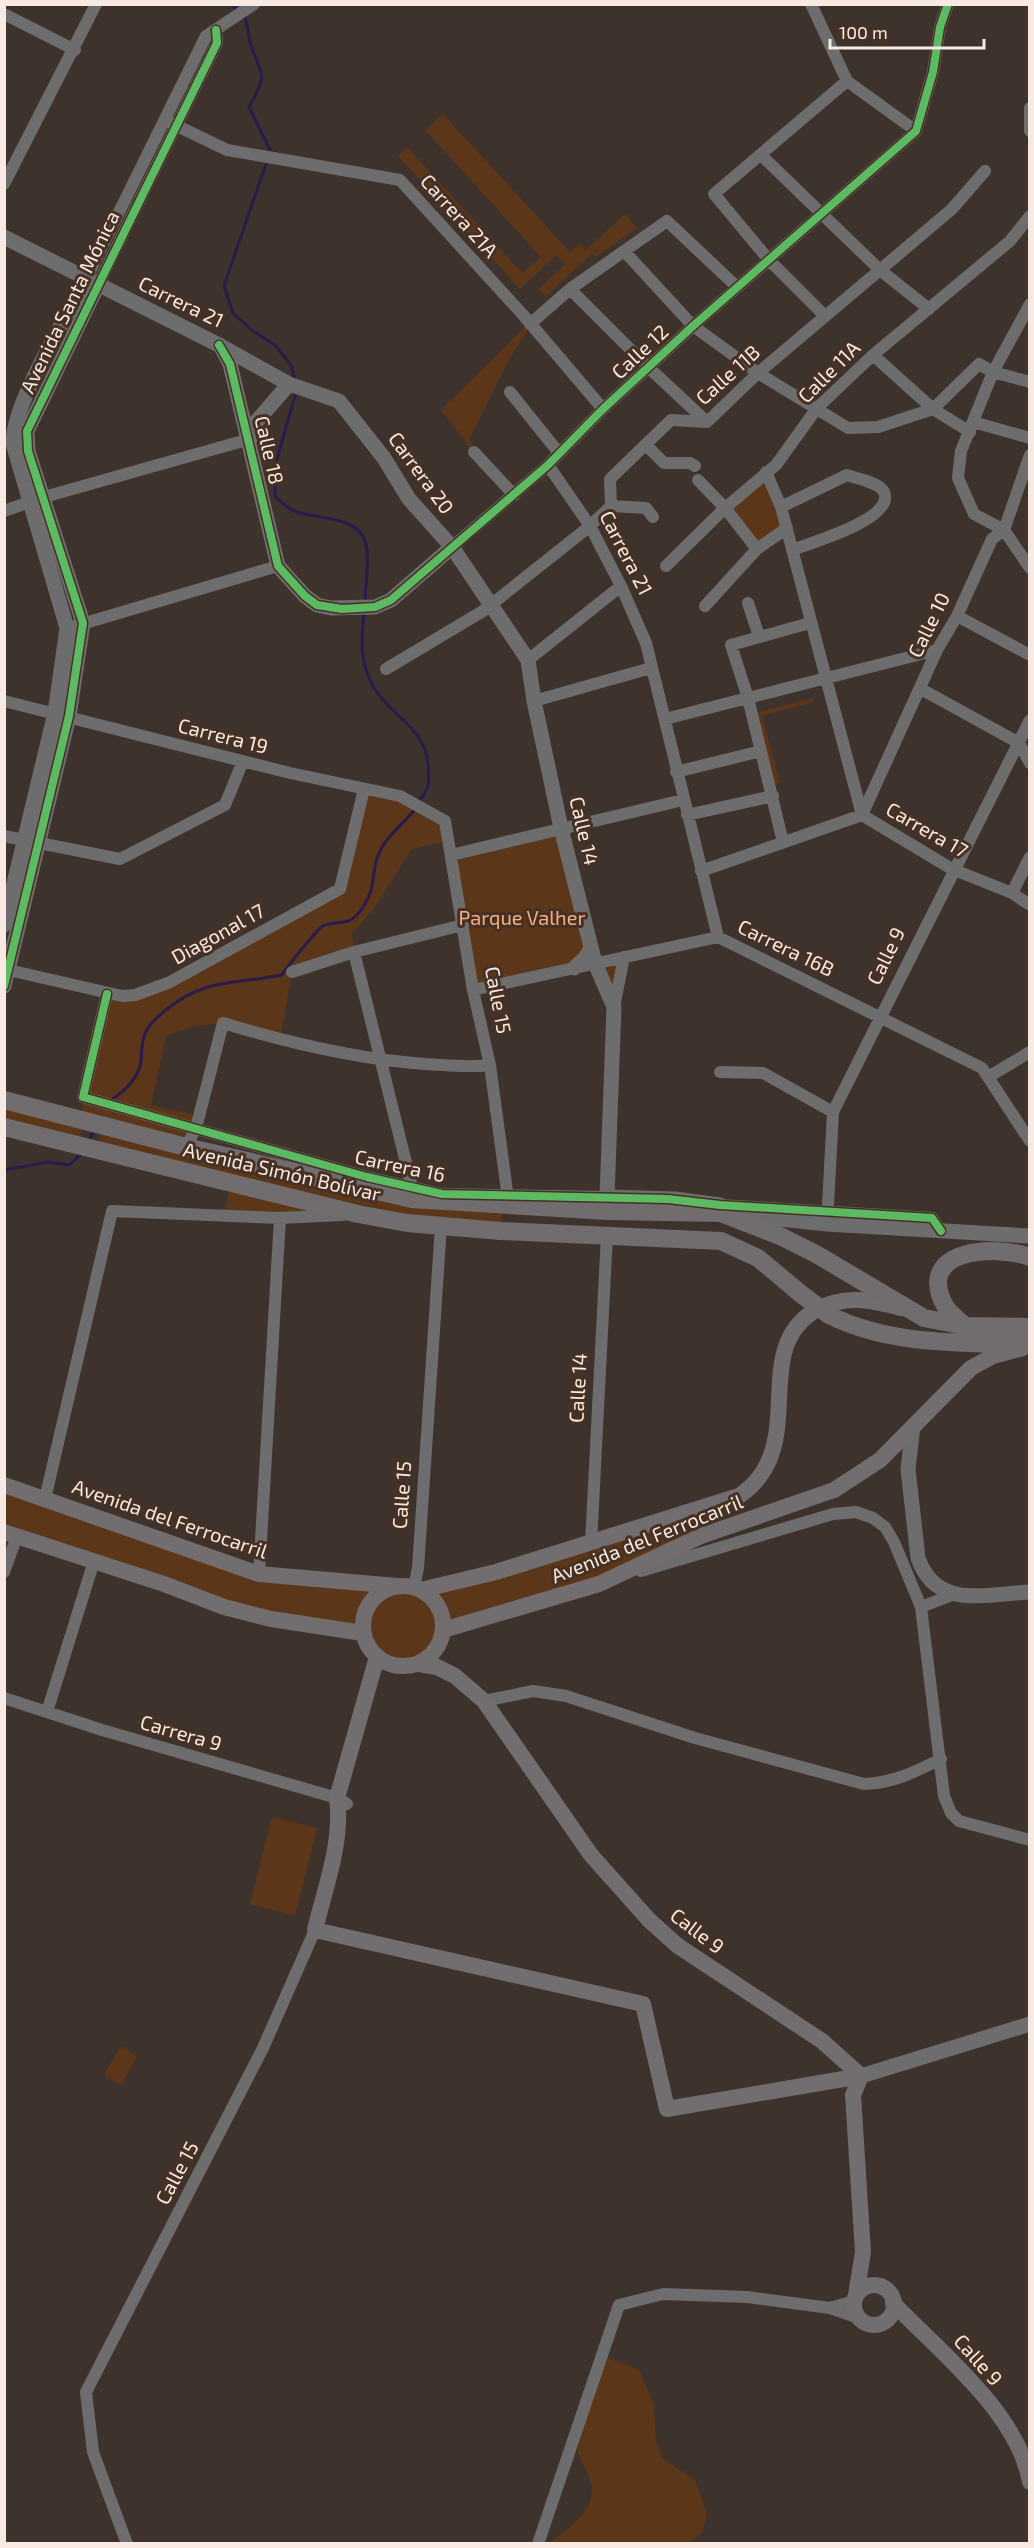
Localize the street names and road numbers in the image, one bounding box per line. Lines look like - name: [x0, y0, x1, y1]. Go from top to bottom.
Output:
- street label: Carrera 21A: [416, 169, 504, 262]
- street label: Avenida Santa Mónica: [15, 206, 124, 397]
- street label: Carrera 21: [135, 270, 228, 332]
- street label: Calle 12: [606, 319, 673, 383]
- street label: Calle 11A: [792, 335, 865, 407]
- street label: Calle 11B: [690, 339, 764, 409]
- street label: Calle 18: [250, 413, 289, 486]
- street label: Carrera 20: [384, 427, 460, 518]
- street label: Carrera 21: [595, 506, 658, 599]
- street label: Calle 10: [902, 588, 954, 661]
- street label: Carrera 19: [176, 712, 271, 758]
- street label: Calle 14: [565, 794, 605, 867]
- street label: Carrera 17: [882, 796, 973, 862]
- street label: Diagonal 17: [167, 898, 268, 968]
- street label: Carrera 16B: [734, 913, 839, 981]
- street label: Calle 9: [861, 923, 909, 988]
- street label: Calle 15: [481, 964, 517, 1036]
- street label: Avenida Simón Bolívar: [181, 1137, 383, 1205]
- street label: Carrera 16: [353, 1144, 448, 1186]
- street label: Calle 14: [563, 1353, 591, 1423]
- street label: Calle 15: [387, 1460, 415, 1530]
- street label: Avenida del Ferrocarril: [70, 1473, 271, 1563]
- street label: Avenida del Ferrocarril: [547, 1489, 746, 1588]
- street label: Carrera 9: [138, 1709, 225, 1755]
- street label: Calle 9: [666, 1902, 729, 1958]
- street label: Calle 15: [150, 2137, 203, 2208]
- street label: Calle 9: [949, 2329, 1008, 2390]

